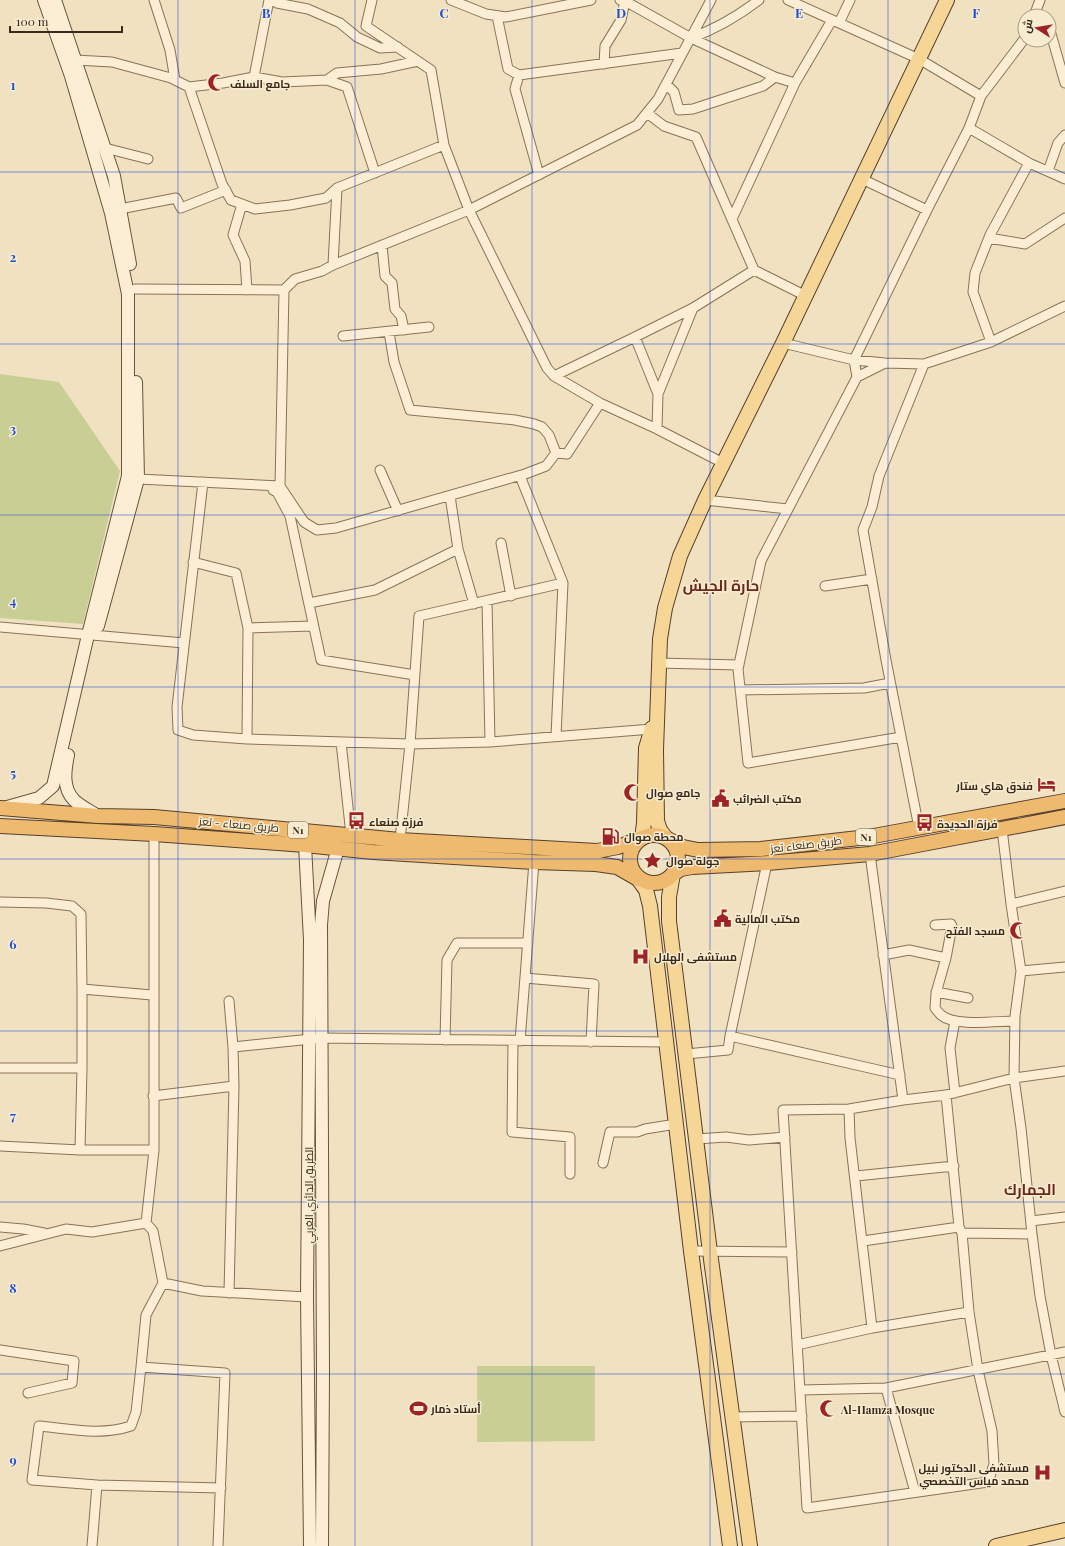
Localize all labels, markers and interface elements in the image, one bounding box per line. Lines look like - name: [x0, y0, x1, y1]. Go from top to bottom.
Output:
- text: B: [262, 4, 271, 21]
- text: C: [439, 4, 449, 21]
- text: D: [616, 4, 626, 21]
- text: E: [795, 4, 803, 21]
- text: F: [972, 4, 980, 21]
- scale bar: [10, 8, 122, 34]
- north arrow: [1017, 8, 1057, 48]
- text: 100 m: [16, 13, 49, 29]
- text: ش: [1018, 17, 1036, 34]
- mosque icon: جامع السلف: [207, 73, 227, 93]
- text: 1: [11, 76, 16, 93]
- place label: جامع السلف: [230, 76, 290, 92]
- text: 2: [10, 248, 17, 265]
- text: 3: [10, 420, 16, 437]
- district label: حارة الجيش: [683, 575, 759, 595]
- text: 4: [10, 592, 17, 609]
- text: 5: [10, 764, 16, 781]
- hotel icon: فندق هاي ستار: [1036, 775, 1056, 795]
- place label: فندق هاي ستار: [955, 778, 1033, 796]
- mosque icon: جامع صوال: [623, 782, 643, 802]
- place label: جامع صوال: [646, 785, 700, 801]
- public building icon: مكتب الضرائب: [710, 788, 730, 808]
- place label: مكتب الضرائب: [733, 791, 801, 806]
- bus stop icon: فرزة صنعاء: [346, 811, 366, 831]
- street label: طريق صنعاء - تعز: [197, 813, 280, 835]
- bus stop icon: فرزة الحديدة: [914, 813, 934, 833]
- place label: فرزة صنعاء: [369, 814, 423, 829]
- place label: فرزة الحديدة: [937, 816, 998, 831]
- road number: N1: [288, 822, 308, 838]
- fuel station icon: محطة صوال: [601, 826, 621, 846]
- place label: محطة صوال: [624, 829, 684, 845]
- road number: N1: [856, 829, 876, 845]
- street label: طريق صنعاء تعز: [768, 832, 843, 856]
- place icon: جولة صوال: [643, 850, 663, 870]
- place label: جولة صوال: [666, 853, 719, 869]
- public building icon: مكتب المالية: [712, 908, 732, 928]
- place label: مكتب المالية: [735, 911, 800, 926]
- mosque icon: مسجد الفتح: [1008, 920, 1028, 940]
- place label: مسجد الفتح: [946, 923, 1005, 939]
- text: 6: [9, 935, 17, 952]
- hospital icon: مستشفى الهلال: [631, 946, 651, 966]
- place label: مستشفى الهلال: [654, 949, 737, 965]
- text: 7: [10, 1107, 16, 1124]
- street label: الطريق الدائري الغربي: [301, 1147, 318, 1243]
- district label: الجمارك: [1004, 1179, 1056, 1199]
- text: 8: [9, 1279, 17, 1296]
- sports icon: أستاد ذمار: [408, 1398, 428, 1418]
- mosque icon: Al-Hamza Mosque: [818, 1399, 838, 1419]
- place label: أستاد ذمار: [430, 1401, 481, 1416]
- place label: Al-Hamza Mosque: [840, 1402, 935, 1417]
- text: 9: [9, 1451, 17, 1468]
- place label: مستشفى الدكتور نبيل محمد مياس التخصصي: [919, 1460, 1029, 1490]
- hospital icon: مستشفى الدكتور نبيل محمد مياس التخصصي: [1032, 1463, 1052, 1483]

